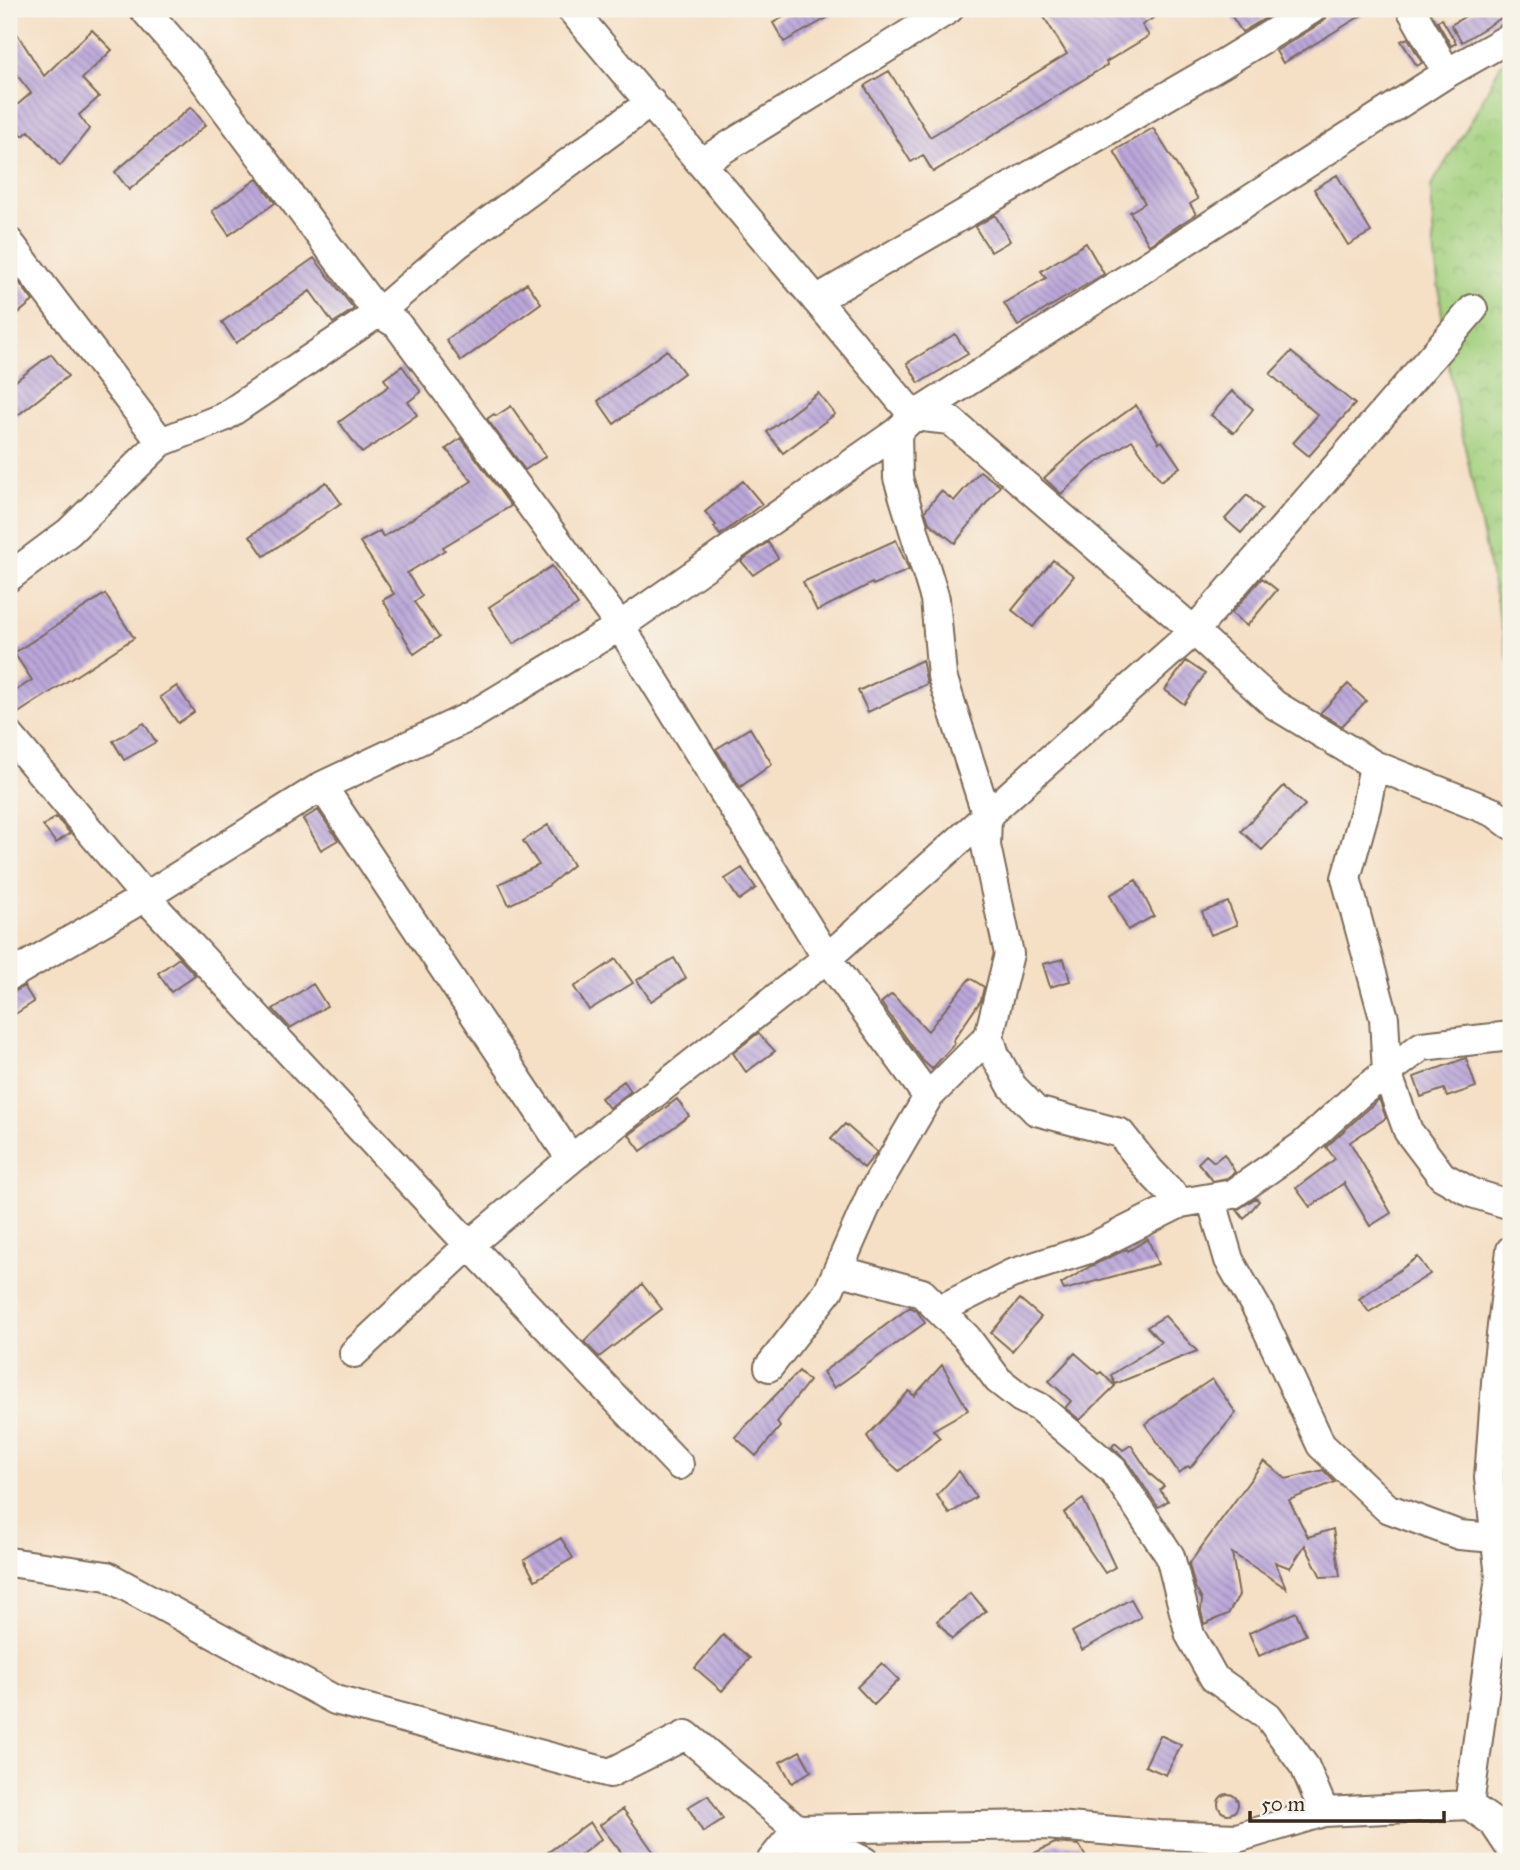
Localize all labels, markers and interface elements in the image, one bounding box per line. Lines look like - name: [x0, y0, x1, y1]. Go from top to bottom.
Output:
- scale bar: [1250, 1779, 1445, 1823]
- text: 50 m: [1261, 1791, 1306, 1817]

